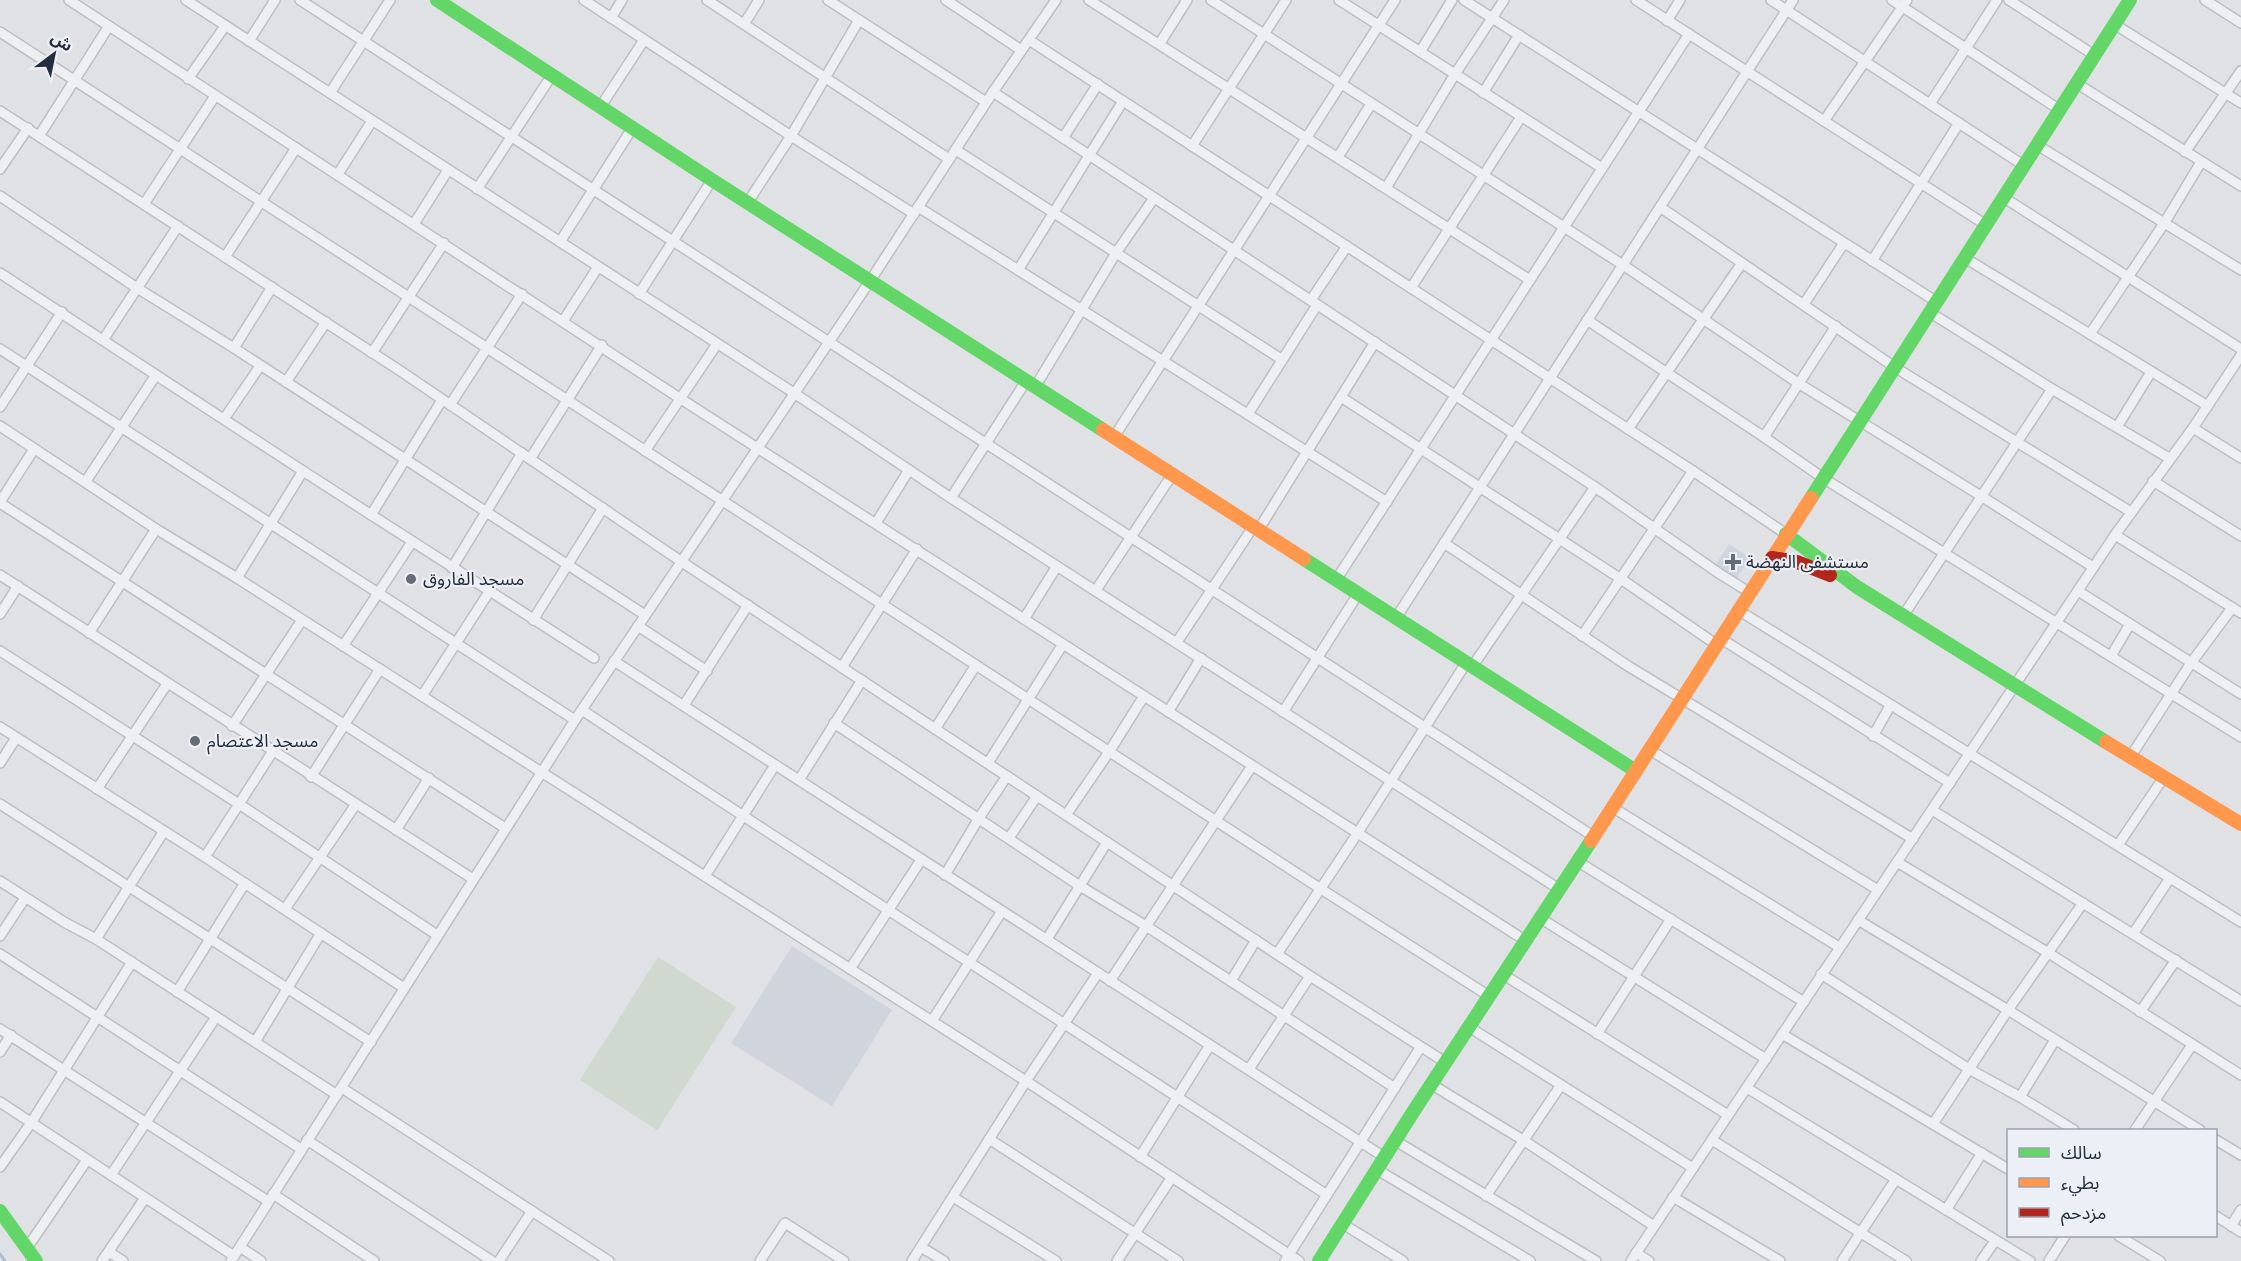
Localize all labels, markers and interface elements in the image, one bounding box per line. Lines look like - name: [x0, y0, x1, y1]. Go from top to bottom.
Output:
- north arrow: [24, 24, 84, 84]
- text: ش: [47, 28, 76, 56]
- place label: مستشفى النهضة: [1746, 551, 1869, 573]
- marker: مستشفى النهضة: [1724, 553, 1742, 571]
- place label: مسجد الفاروق: [423, 568, 525, 590]
- marker: مسجد الفاروق: [404, 572, 418, 586]
- place label: مسجد الاعتصام: [207, 730, 318, 755]
- marker: مسجد الاعتصام: [188, 734, 202, 748]
- legend: [2007, 1129, 2217, 1237]
- text: سالك: [2061, 1142, 2102, 1164]
- text: بطيء: [2061, 1172, 2099, 1196]
- text: مزدحم: [2061, 1202, 2106, 1226]

